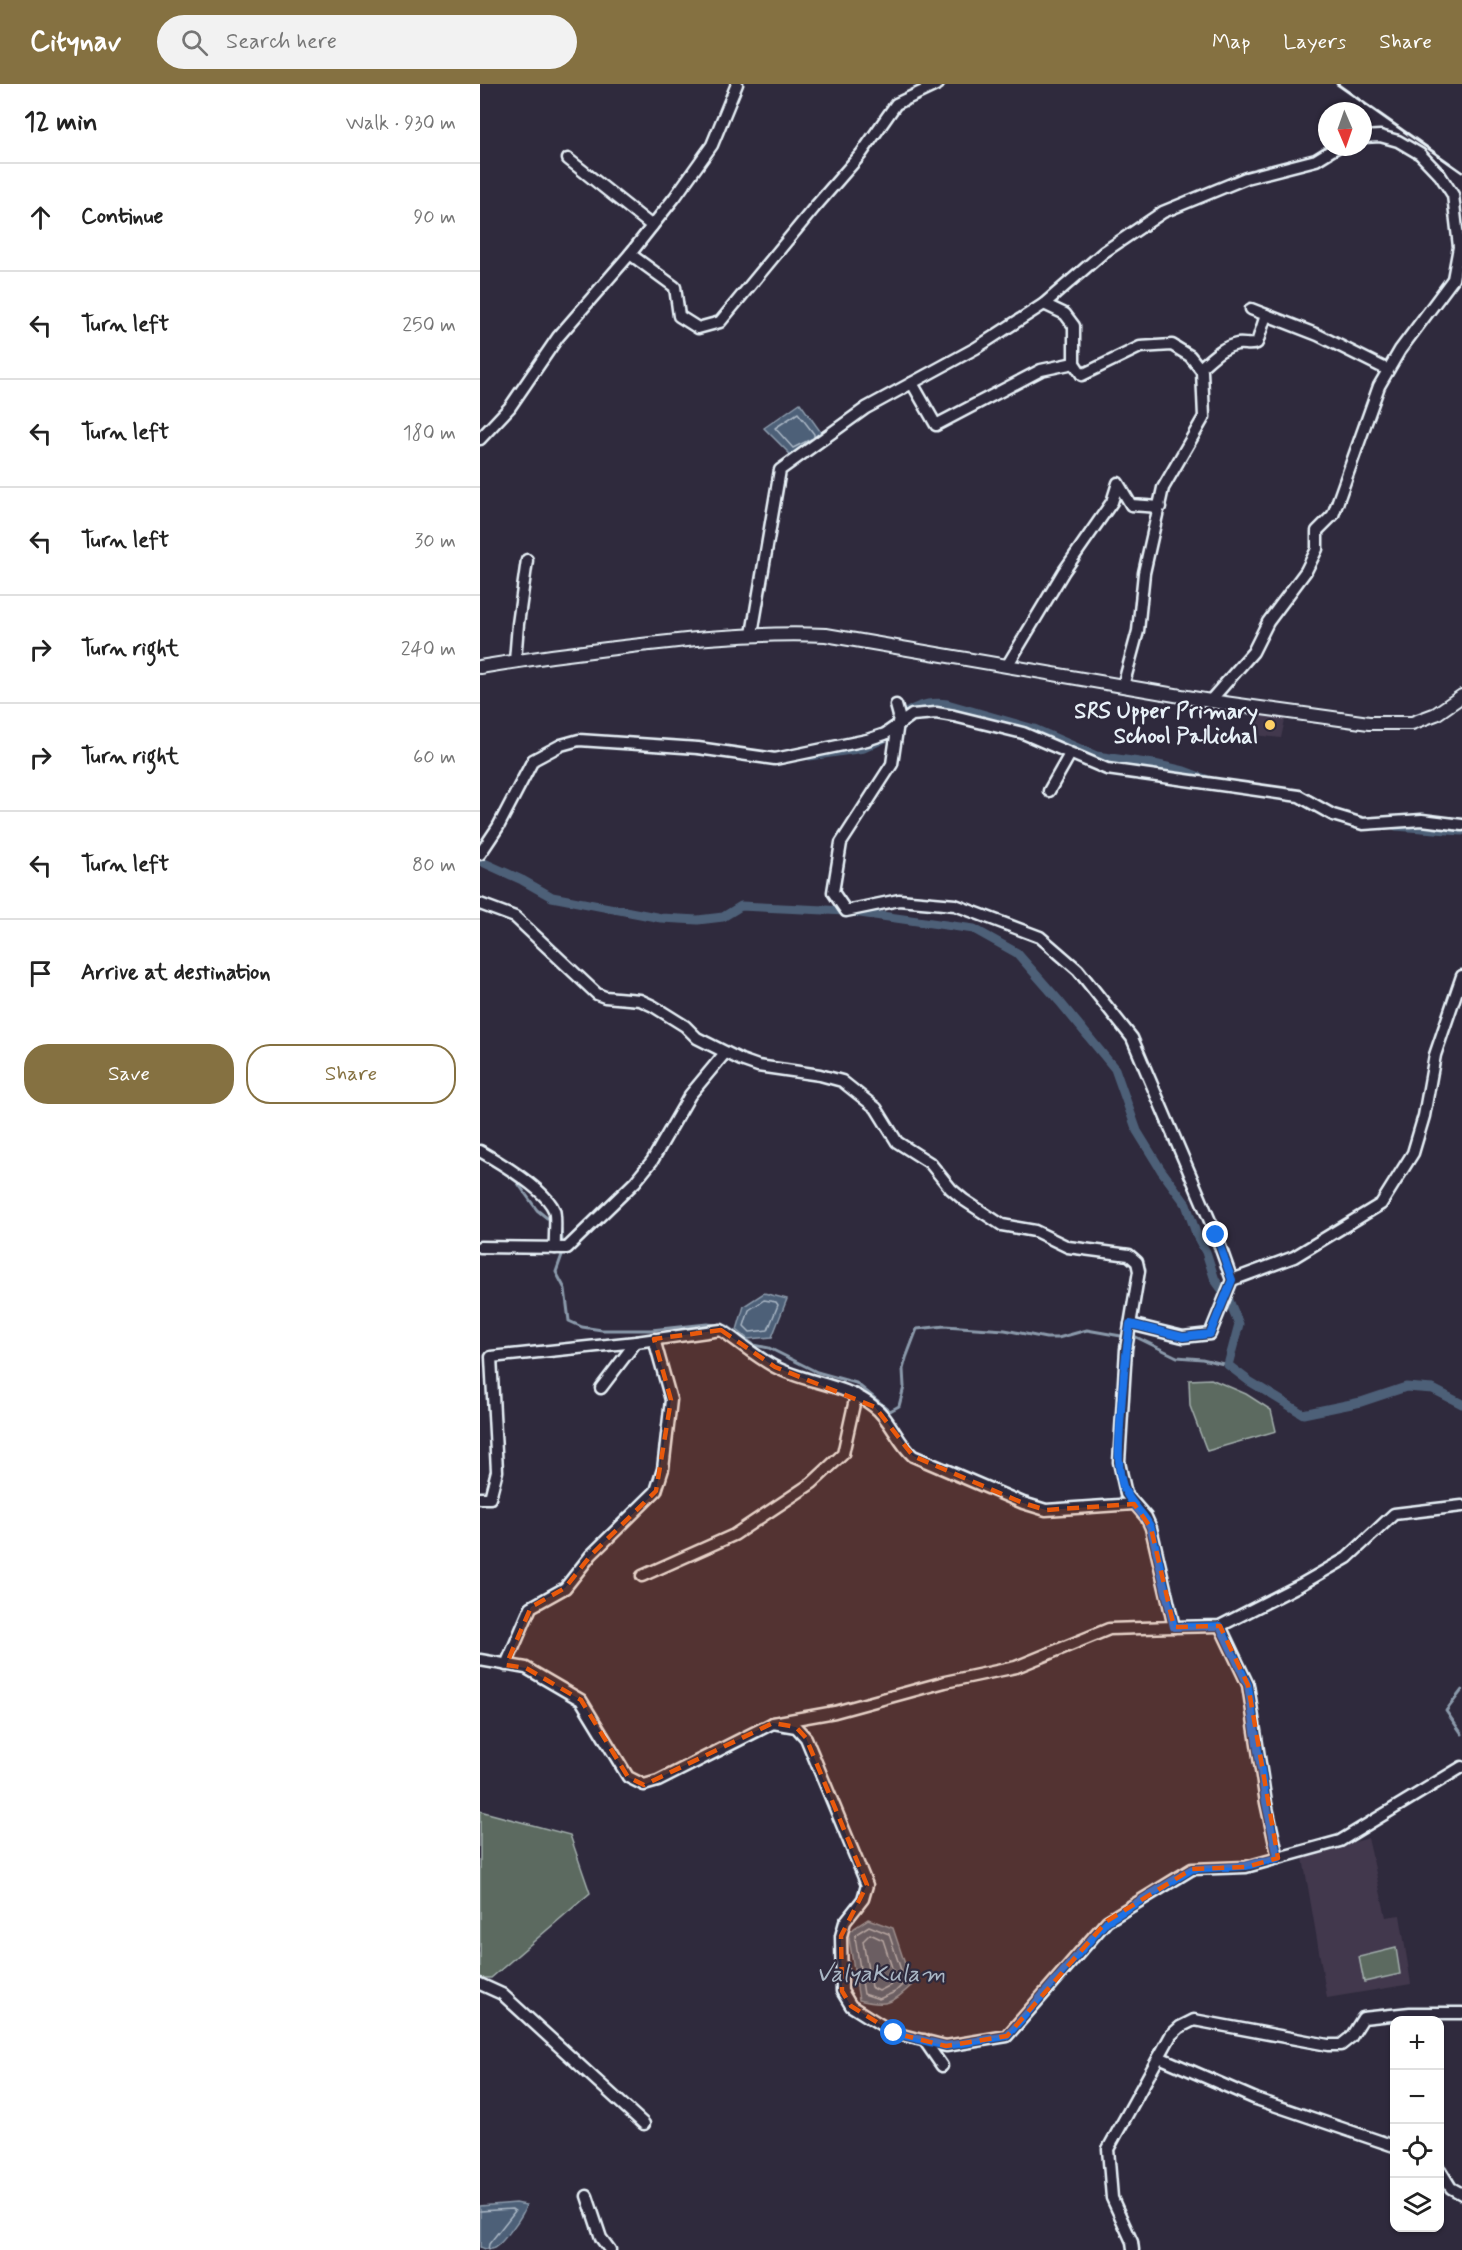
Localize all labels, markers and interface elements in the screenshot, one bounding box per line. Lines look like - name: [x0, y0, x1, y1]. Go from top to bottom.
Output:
- search box: [157, 15, 577, 69]
- text: Citynav: [30, 24, 121, 61]
- icon: search: [178, 26, 211, 59]
- text: Search here: [226, 28, 337, 56]
- text: Map: [1212, 28, 1250, 56]
- text: Layers: [1283, 28, 1346, 56]
- text: Share: [1379, 28, 1432, 56]
- north arrow: [1318, 102, 1372, 156]
- text: 12 min: [24, 106, 98, 140]
- text: Walk · 930 m: [346, 110, 456, 137]
- icon: ahead: [24, 201, 57, 234]
- text: Continue: [81, 203, 163, 231]
- text: 90 m: [413, 204, 456, 231]
- icon: left: [24, 309, 57, 342]
- text: Turn left: [81, 311, 169, 339]
- text: 250 m: [402, 312, 456, 339]
- icon: left: [24, 417, 57, 450]
- text: Turn left: [81, 419, 169, 447]
- text: 180 m: [403, 420, 456, 447]
- icon: left: [24, 525, 57, 558]
- text: Turn left: [81, 527, 169, 555]
- text: 30 m: [414, 528, 456, 555]
- icon: right: [24, 633, 57, 666]
- text: Turn right: [81, 635, 179, 663]
- text: 240 m: [401, 636, 456, 663]
- place label: SRS Upper Primary School Pallichal: [1074, 698, 1258, 751]
- marker: SRS Upper Primary School Pallichal: [1263, 718, 1277, 732]
- icon: right: [24, 741, 57, 774]
- text: Turn right: [81, 743, 179, 771]
- text: 60 m: [413, 744, 456, 771]
- icon: left: [24, 849, 57, 882]
- text: Turn left: [81, 851, 169, 879]
- text: 80 m: [412, 852, 456, 879]
- icon: arrive: [24, 957, 57, 990]
- text: Arrive at destination: [81, 959, 271, 987]
- button: Save: [24, 1044, 234, 1104]
- button: Share: [246, 1044, 456, 1104]
- route end: [1202, 1221, 1228, 1247]
- water label: ValyaKulam: [816, 1959, 946, 1990]
- map controls: [1390, 2016, 1444, 2232]
- button: +: [1390, 2016, 1444, 2070]
- route start: [880, 2019, 906, 2045]
- button: −: [1390, 2070, 1444, 2124]
- button: locate: [1390, 2124, 1444, 2178]
- button: layers: [1390, 2178, 1444, 2232]

